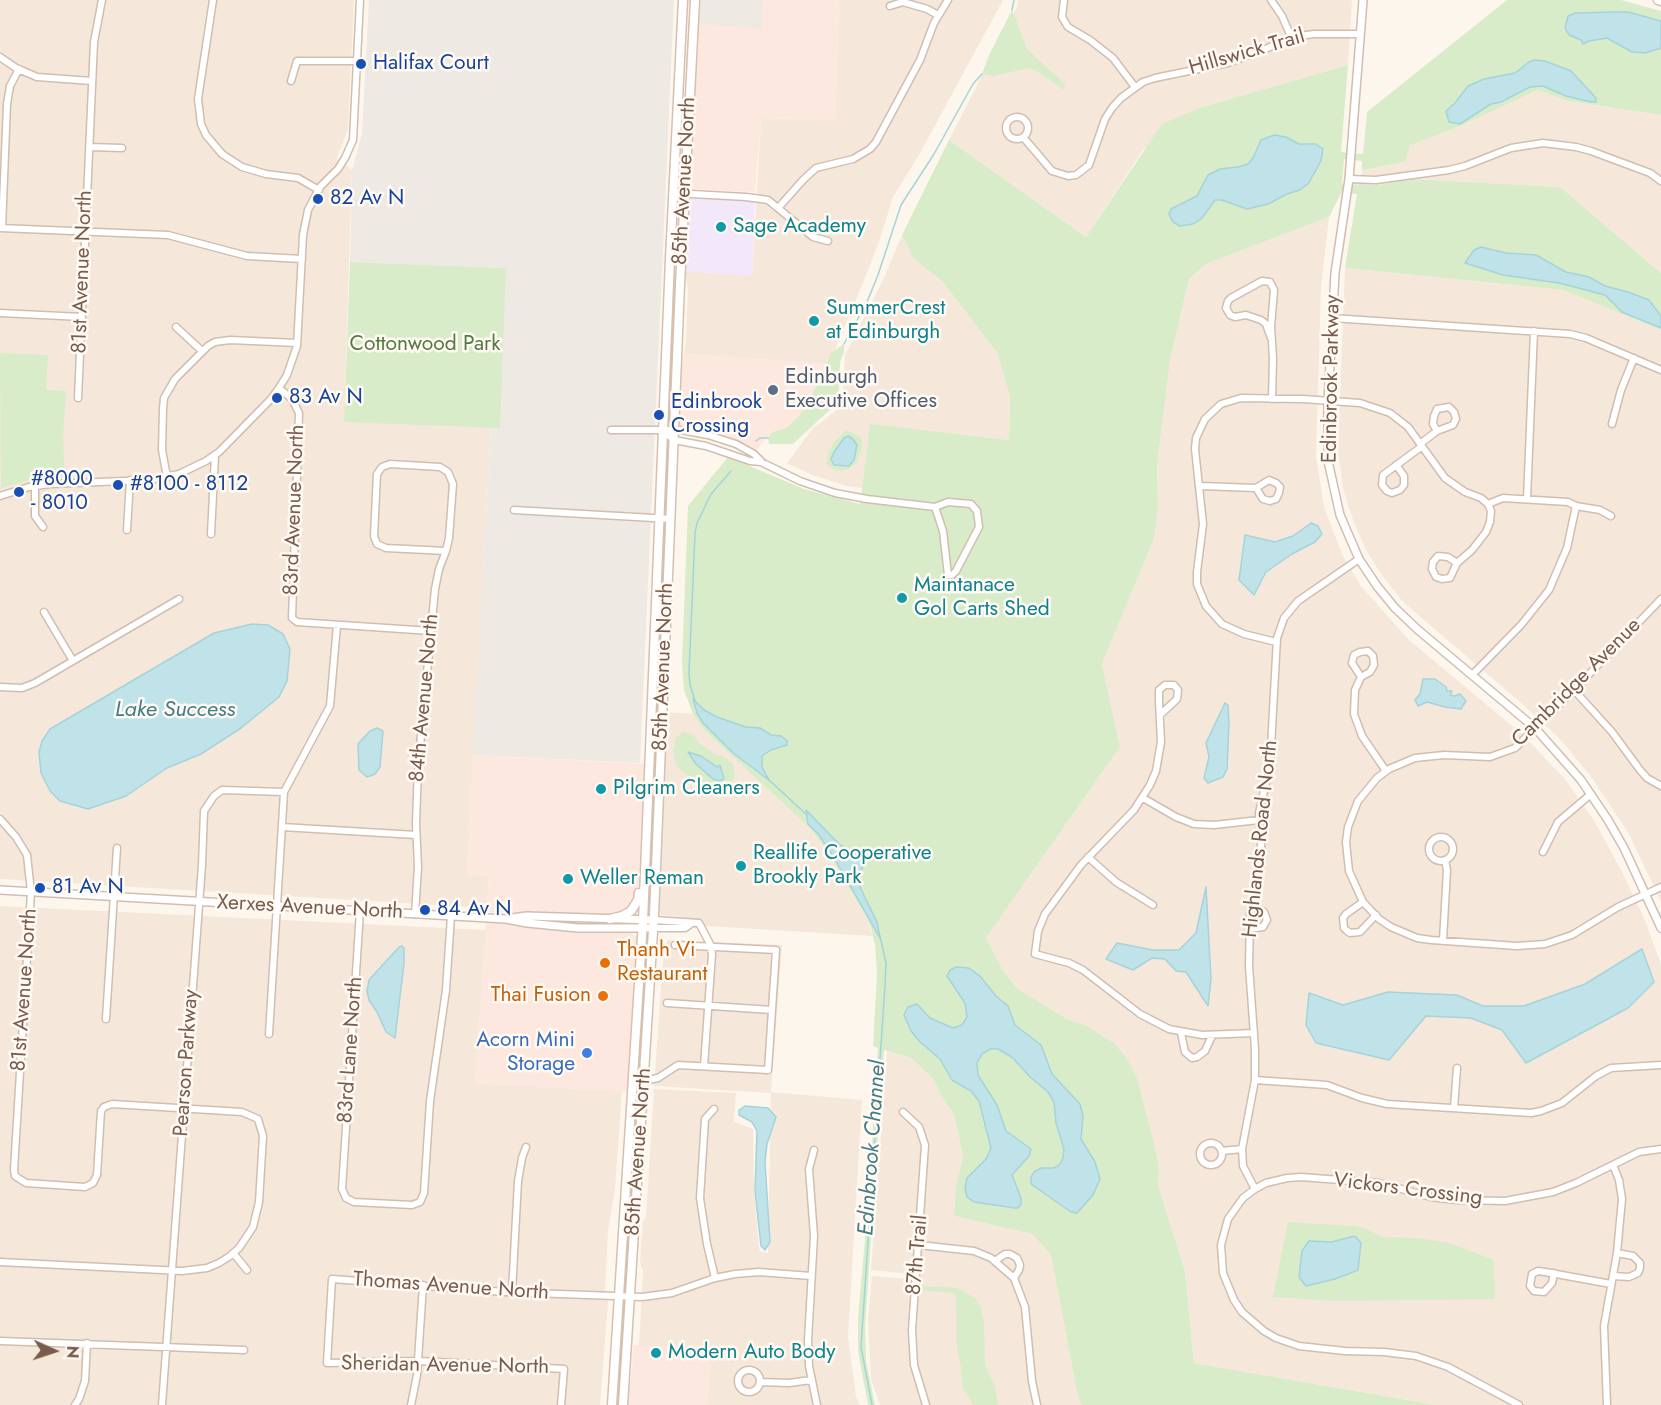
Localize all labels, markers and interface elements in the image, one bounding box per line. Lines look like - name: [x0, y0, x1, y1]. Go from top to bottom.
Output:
- street label: Hillswick Trail: [1186, 24, 1308, 82]
- place label: Halifax Court: [373, 51, 489, 77]
- marker: Halifax Court: [354, 57, 368, 71]
- street label: 85th Avenue North: [668, 96, 702, 266]
- place label: 82 Av N: [330, 186, 404, 212]
- street label: 81st Avenue North: [68, 190, 98, 354]
- marker: 82 Av N: [311, 192, 325, 206]
- place label: Sage Academy: [733, 214, 866, 240]
- marker: Sage Academy: [714, 220, 728, 234]
- street label: Edinbrook Parkway: [1318, 294, 1346, 464]
- place label: SummerCrest at Edinburgh: [826, 296, 945, 346]
- marker: SummerCrest at Edinburgh: [807, 314, 821, 328]
- park label: Cottonwood Park: [350, 332, 500, 358]
- place label: Edinburgh Executive Offices: [785, 365, 937, 415]
- marker: Edinburgh Executive Offices: [766, 383, 780, 397]
- place label: 83 Av N: [289, 385, 363, 411]
- place label: Edinbrook Crossing: [671, 390, 762, 440]
- marker: 83 Av N: [270, 391, 284, 405]
- marker: Edinbrook Crossing: [652, 408, 666, 422]
- street label: 83rd Avenue North: [279, 424, 311, 596]
- place label: #8000 - 8010: [31, 467, 93, 517]
- place label: #8100 - 8112: [130, 472, 248, 498]
- marker: #8100 - 8112: [111, 478, 125, 492]
- marker: #8000 - 8010: [12, 485, 26, 499]
- place label: Maintanace Gol Carts Shed: [914, 573, 1050, 623]
- street label: 85th Avenue North: [648, 582, 680, 752]
- marker: Maintanace Gol Carts Shed: [895, 591, 909, 605]
- street label: 84th Avenue North: [405, 613, 445, 783]
- street label: Cambridge Avenue: [1507, 613, 1647, 753]
- water label: Lake Success: [115, 698, 235, 724]
- street label: Highlands Road North: [1238, 739, 1284, 939]
- place label: Pilgrim Cleaners: [613, 776, 760, 802]
- marker: Pilgrim Cleaners: [594, 782, 608, 796]
- place label: Reallife Cooperative Brookly Park: [753, 841, 932, 891]
- marker: Reallife Cooperative Brookly Park: [734, 859, 748, 873]
- place label: Weller Reman: [580, 866, 704, 892]
- marker: Weller Reman: [561, 872, 575, 886]
- place label: 81 Av N: [52, 875, 124, 901]
- marker: 81 Av N: [33, 881, 47, 895]
- street label: Xerxes Avenue North: [216, 891, 404, 925]
- place label: 84 Av N: [437, 897, 512, 923]
- marker: 84 Av N: [418, 903, 432, 917]
- street label: 81st Avenue North: [7, 908, 43, 1072]
- place label: Thanh Vi Restaurant: [617, 938, 708, 988]
- marker: Thanh Vi Restaurant: [598, 956, 612, 970]
- street label: 83rd Lane North: [333, 976, 369, 1124]
- place label: Thai Fusion: [491, 983, 591, 1009]
- street label: Pearson Parkway: [169, 989, 205, 1137]
- marker: Thai Fusion: [596, 989, 610, 1003]
- place label: Acorn Mini Storage: [476, 1028, 575, 1078]
- marker: Acorn Mini Storage: [580, 1046, 594, 1060]
- water label: Edinbrook Channel: [854, 1060, 892, 1236]
- street label: 85th Avenue North: [621, 1067, 657, 1237]
- street label: Vickors Crossing: [1332, 1168, 1484, 1212]
- street label: 87th Trail: [902, 1214, 934, 1296]
- street label: Thomas Avenue North: [352, 1268, 550, 1306]
- north arrow: [24, 1321, 84, 1381]
- place label: Modern Auto Body: [668, 1340, 835, 1366]
- text: N: [61, 1345, 84, 1359]
- marker: Modern Auto Body: [649, 1346, 663, 1360]
- street label: Sheridan Avenue North: [341, 1352, 549, 1380]

